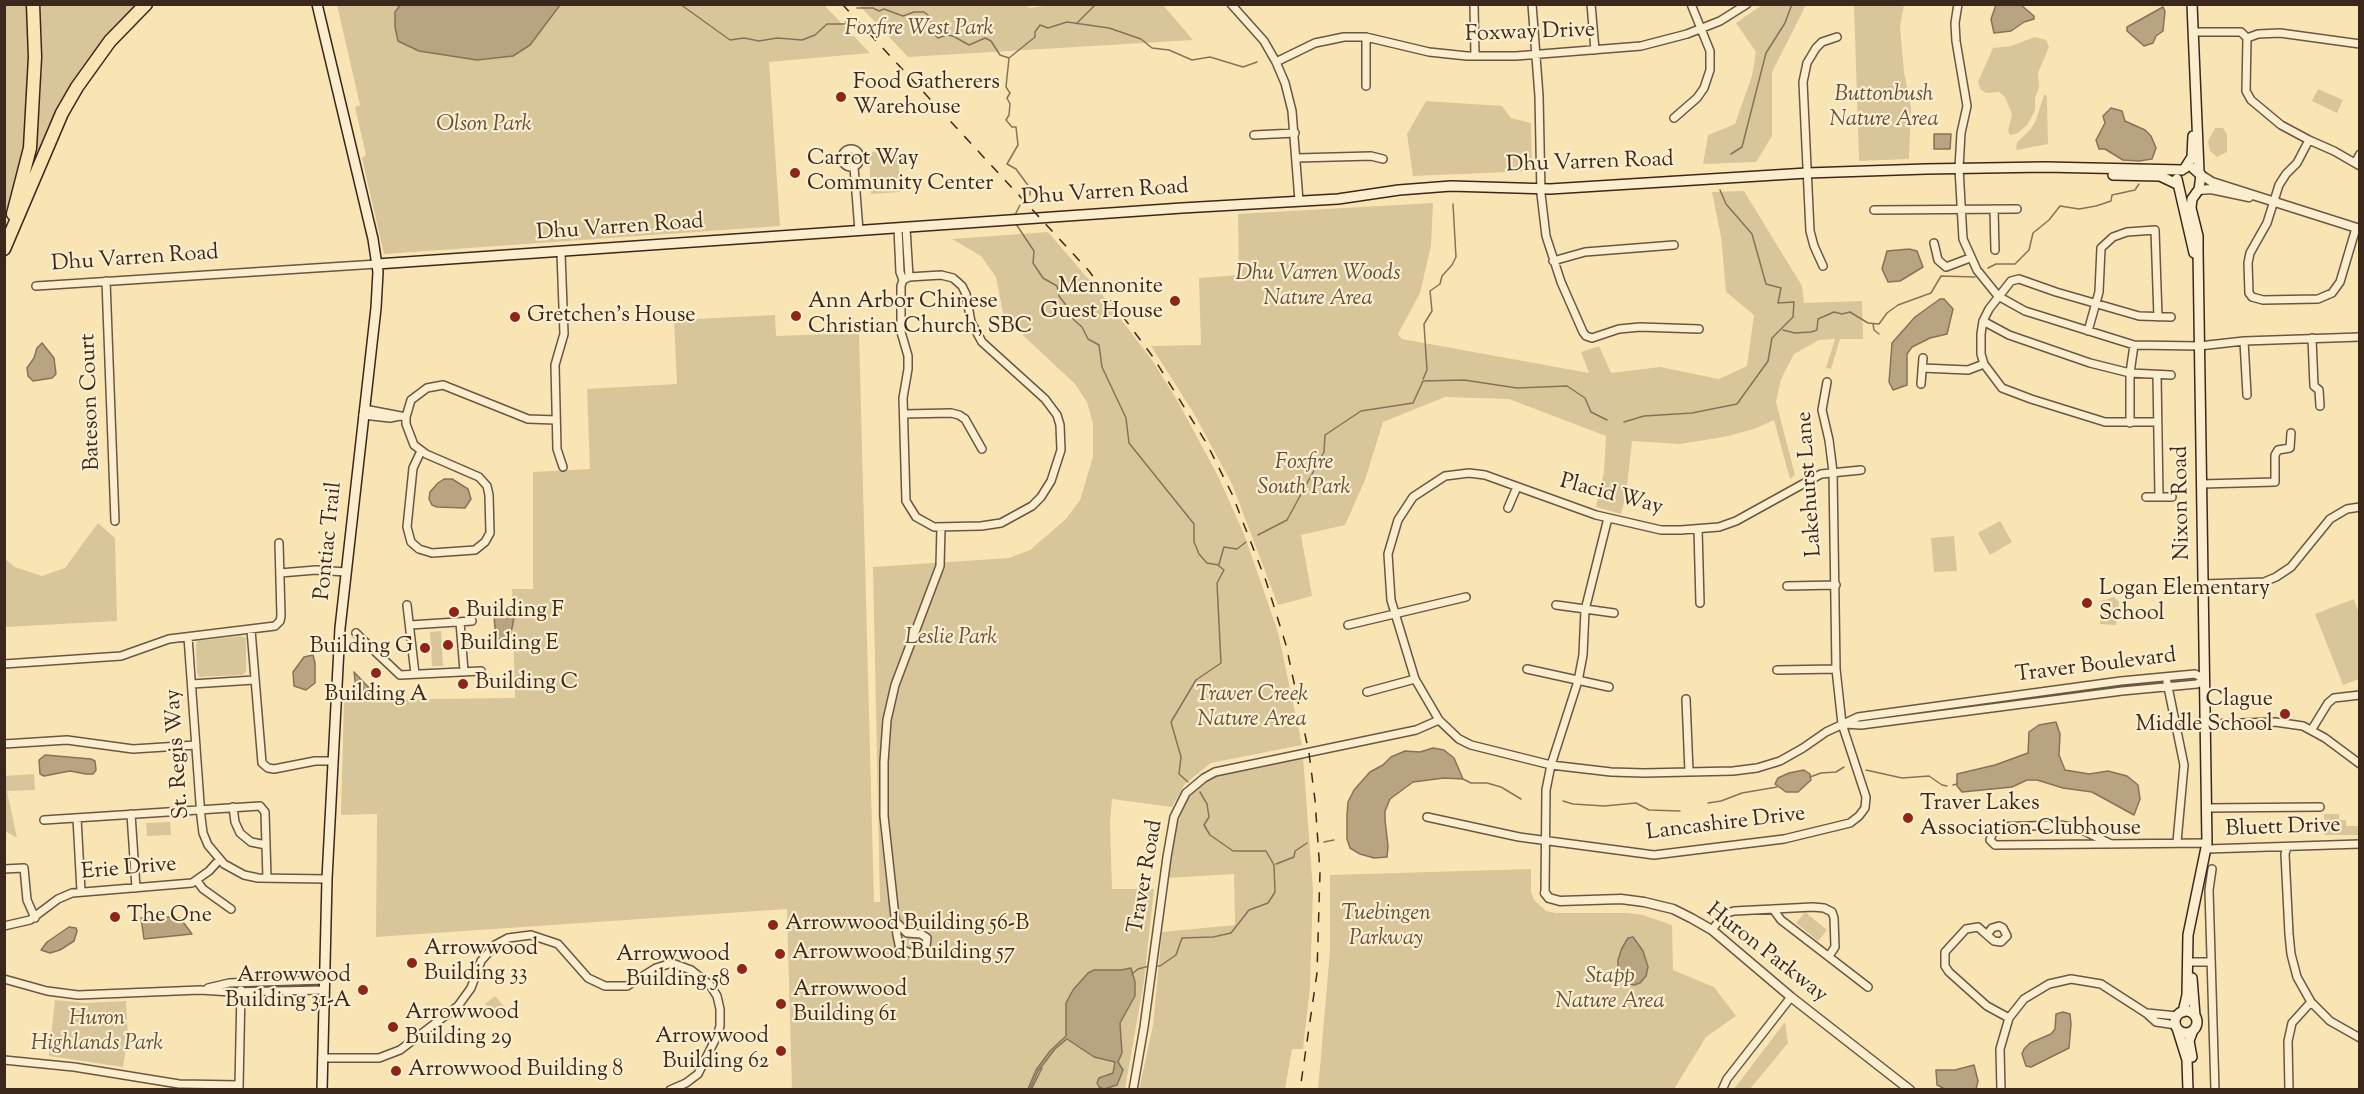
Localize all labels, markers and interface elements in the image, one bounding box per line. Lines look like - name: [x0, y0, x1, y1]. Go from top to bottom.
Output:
- park label: Foxfire West Park: [845, 17, 993, 43]
- street label: Foxway Drive: [1465, 19, 1595, 49]
- place label: Food Gatherers Warehouse: [853, 71, 1000, 122]
- park label: Buttonbush Nature Area: [1829, 83, 1939, 134]
- marker: Food Gatherers Warehouse: [834, 90, 848, 104]
- park label: Olson Park: [436, 113, 532, 139]
- place label: Carrot Way Community Center: [807, 147, 993, 198]
- street label: Dhu Varren Road: [1506, 148, 1674, 180]
- marker: Carrot Way Community Center: [788, 166, 802, 180]
- street label: Dhu Varren Road: [1020, 175, 1190, 213]
- street label: Dhu Varren Road: [535, 210, 705, 248]
- street label: Dhu Varren Road: [50, 241, 220, 279]
- park label: Dhu Varren Woods Nature Area: [1235, 262, 1401, 314]
- place label: Mennonite Guest House: [1040, 275, 1163, 326]
- place label: Ann Arbor Chinese Christian Church, SBC: [808, 290, 1032, 342]
- marker: Mennonite Guest House: [1168, 294, 1182, 308]
- place label: Gretchen's House: [527, 304, 696, 330]
- marker: Ann Arbor Chinese Christian Church, SBC: [789, 309, 803, 323]
- marker: Gretchen's House: [508, 310, 522, 324]
- street label: Bateson Court: [76, 333, 108, 471]
- street label: Lakehurst Lane: [1793, 410, 1829, 558]
- street label: Nixon Road: [2169, 445, 2197, 561]
- park label: Foxfire South Park: [1258, 451, 1350, 502]
- street label: Placid Way: [1557, 470, 1665, 522]
- street label: Pontiac Trail: [311, 481, 349, 601]
- place label: Logan Elementary School: [2099, 577, 2270, 628]
- marker: Logan Elementary School: [2080, 596, 2094, 610]
- place label: Building F: [466, 599, 564, 625]
- marker: Building F: [447, 605, 461, 619]
- park label: Leslie Park: [905, 626, 997, 652]
- place label: Building E: [460, 632, 559, 658]
- place label: Building G: [309, 635, 413, 661]
- marker: Building E: [441, 638, 455, 652]
- marker: Building G: [418, 641, 432, 655]
- street label: Traver Boulevard: [2014, 644, 2178, 690]
- marker: Building A: [369, 666, 383, 680]
- place label: Building C: [475, 671, 578, 697]
- marker: Building C: [456, 677, 470, 691]
- place label: Building A: [324, 683, 428, 709]
- park label: Traver Creek Nature Area: [1196, 683, 1308, 734]
- street label: St. Regis Way: [161, 688, 197, 820]
- place label: Clague Middle School: [2135, 688, 2273, 740]
- marker: Clague Middle School: [2278, 707, 2292, 721]
- place label: Traver Lakes Association Clubhouse: [1920, 792, 2141, 843]
- street label: Lancashire Drive: [1645, 802, 1807, 848]
- marker: Traver Lakes Association Clubhouse: [1901, 811, 1915, 825]
- street label: Bluett Drive: [2225, 814, 2341, 844]
- street label: Traver Road: [1124, 818, 1170, 936]
- street label: Erie Drive: [80, 853, 178, 887]
- street label: Huron Parkway: [1700, 898, 1832, 1010]
- park label: Tuebingen Parkway: [1341, 902, 1431, 954]
- place label: The One: [127, 904, 212, 930]
- marker: The One: [108, 910, 122, 924]
- place label: Arrowwood Building 56-B: [785, 912, 1029, 938]
- marker: Arrowwood Building 56-B: [766, 918, 780, 932]
- place label: Arrowwood Building 33: [424, 937, 538, 988]
- place label: Arrowwood Building 57: [792, 941, 1015, 967]
- place label: Arrowwood Building 58: [616, 943, 730, 994]
- marker: Arrowwood Building 57: [773, 947, 787, 961]
- marker: Arrowwood Building 33: [405, 956, 419, 970]
- marker: Arrowwood Building 58: [735, 962, 749, 976]
- place label: Arrowwood Building 31-A: [225, 964, 351, 1016]
- park label: Stapp Nature Area: [1555, 965, 1665, 1016]
- place label: Arrowwood Building 61: [793, 978, 907, 1030]
- marker: Arrowwood Building 31-A: [356, 983, 370, 997]
- marker: Arrowwood Building 61: [774, 997, 788, 1011]
- place label: Arrowwood Building 29: [405, 1001, 519, 1052]
- park label: Huron Highlands Park: [31, 1007, 163, 1058]
- marker: Arrowwood Building 29: [386, 1020, 400, 1034]
- place label: Arrowwood Building 62: [655, 1025, 769, 1076]
- marker: Arrowwood Building 62: [774, 1044, 788, 1058]
- place label: Arrowwood Building 8: [408, 1058, 623, 1084]
- marker: Arrowwood Building 8: [389, 1064, 403, 1078]

